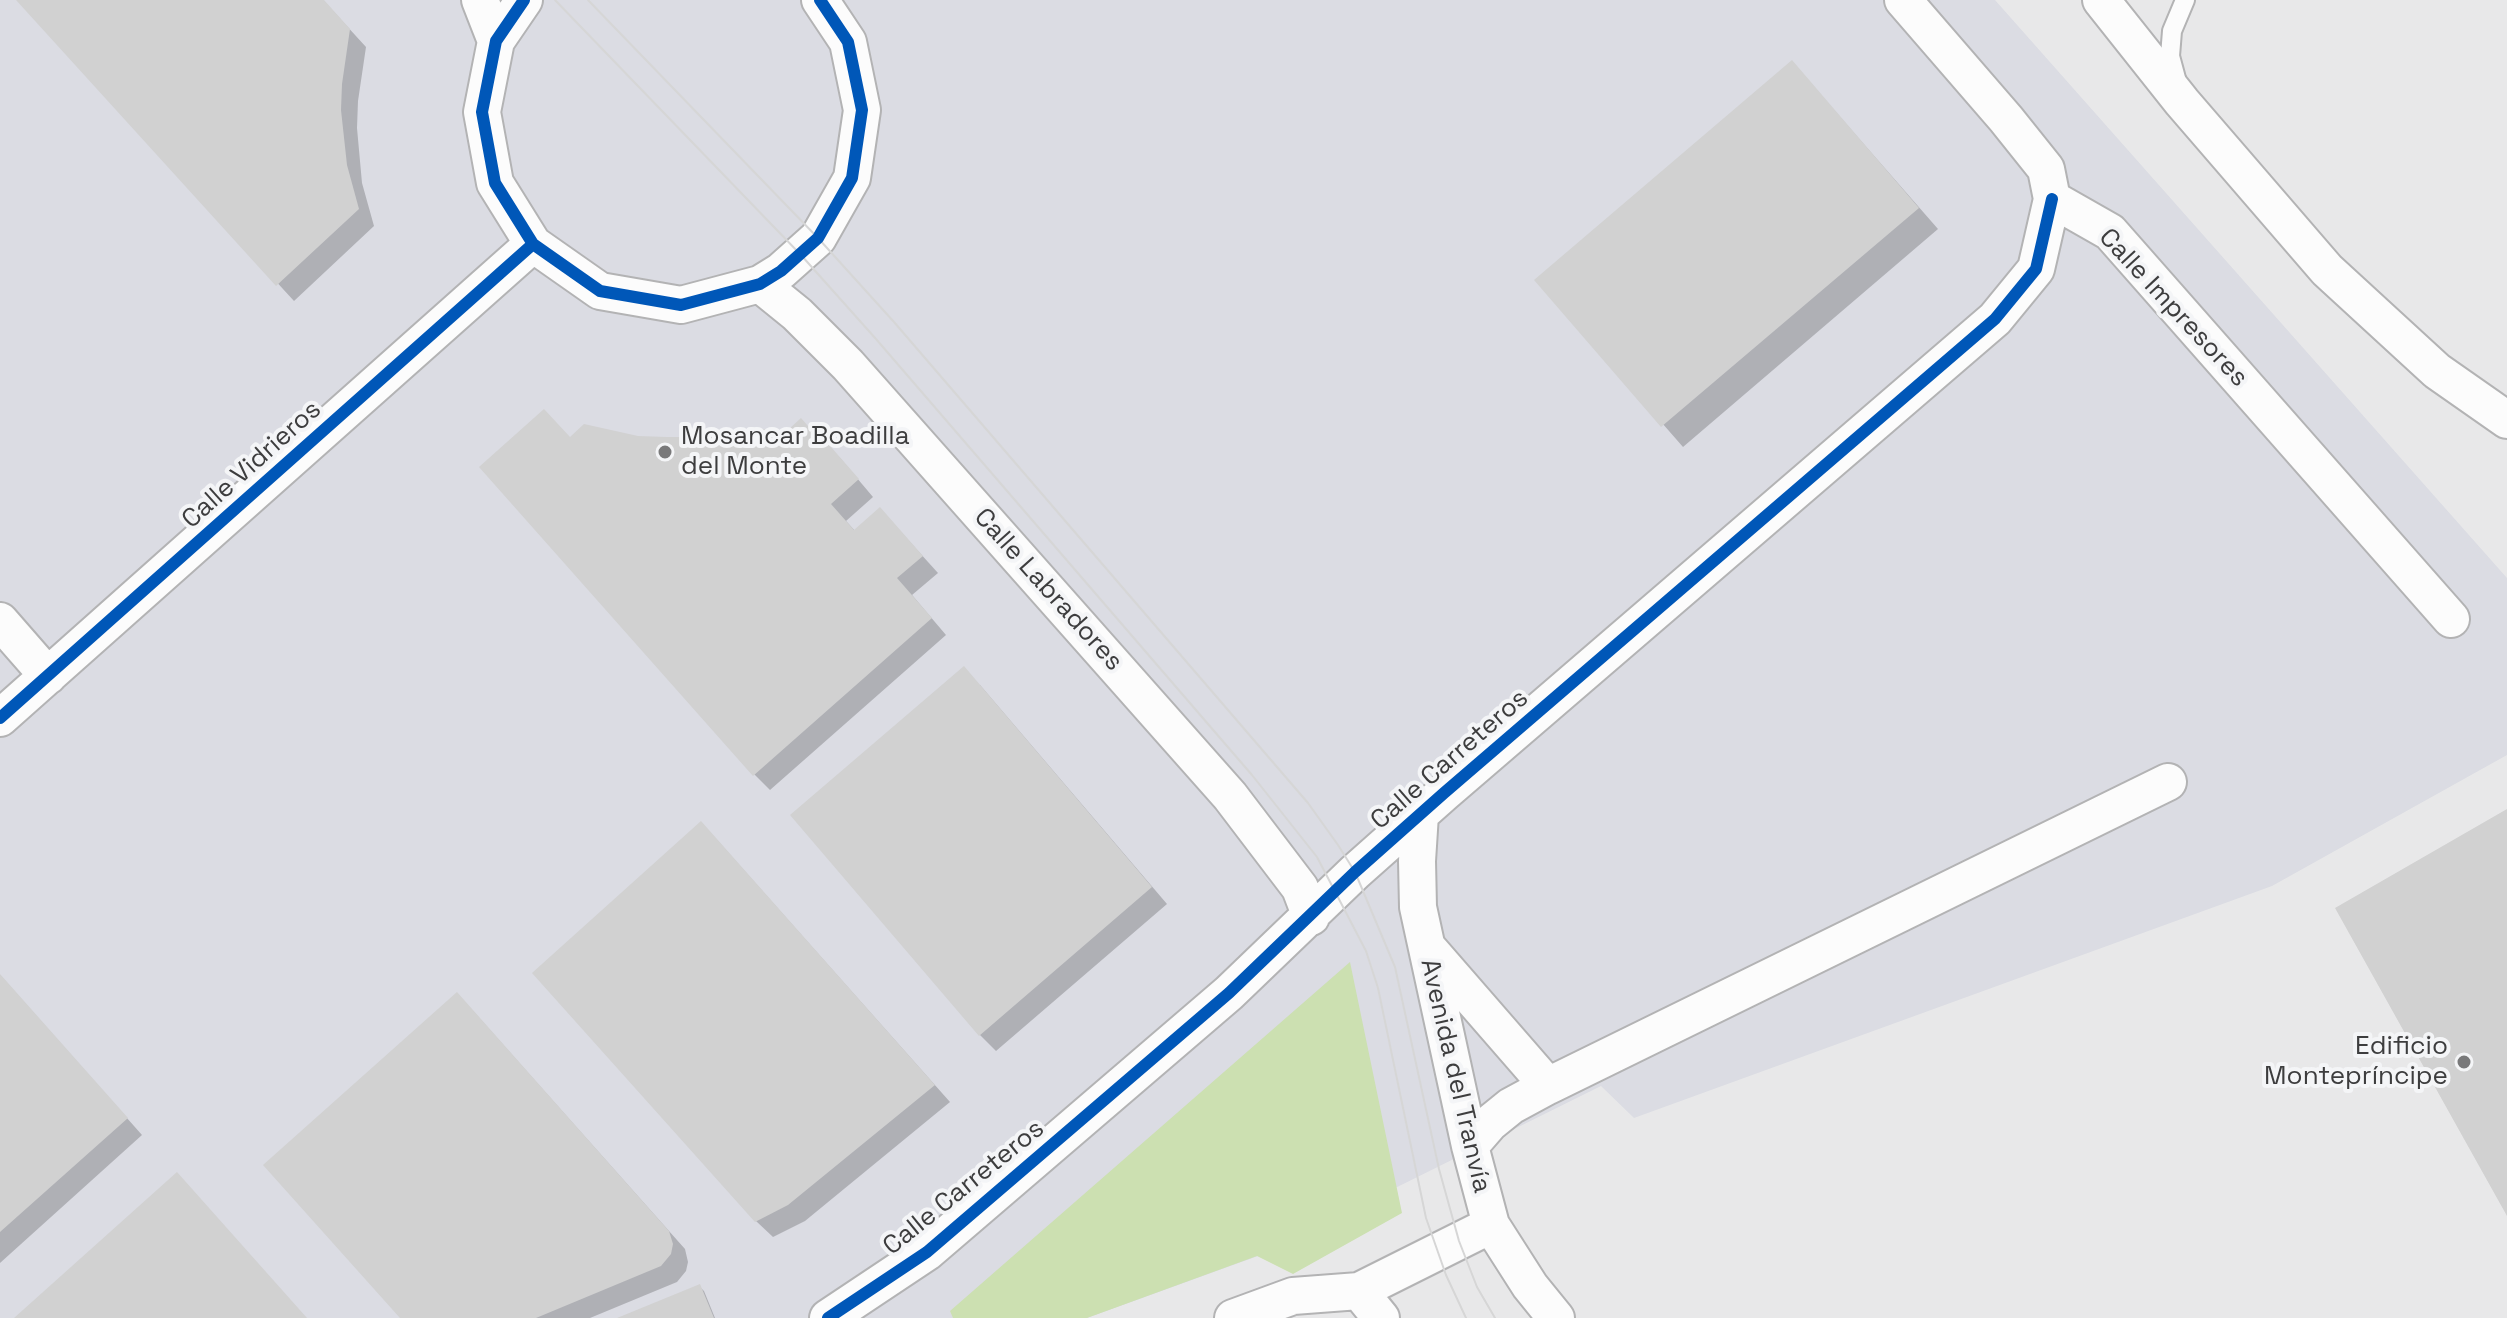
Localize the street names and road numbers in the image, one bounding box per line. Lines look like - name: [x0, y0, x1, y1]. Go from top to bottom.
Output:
- street label: Calle Impresores: [2092, 222, 2254, 394]
- street label: Calle Vidrieros: [176, 394, 328, 536]
- street label: Calle Labradores: [967, 502, 1129, 678]
- street label: Calle Carreteros: [1365, 683, 1535, 837]
- street label: Avenida del Tranvía: [1413, 956, 1497, 1196]
- street label: Calle Carreteros: [877, 1114, 1051, 1262]

